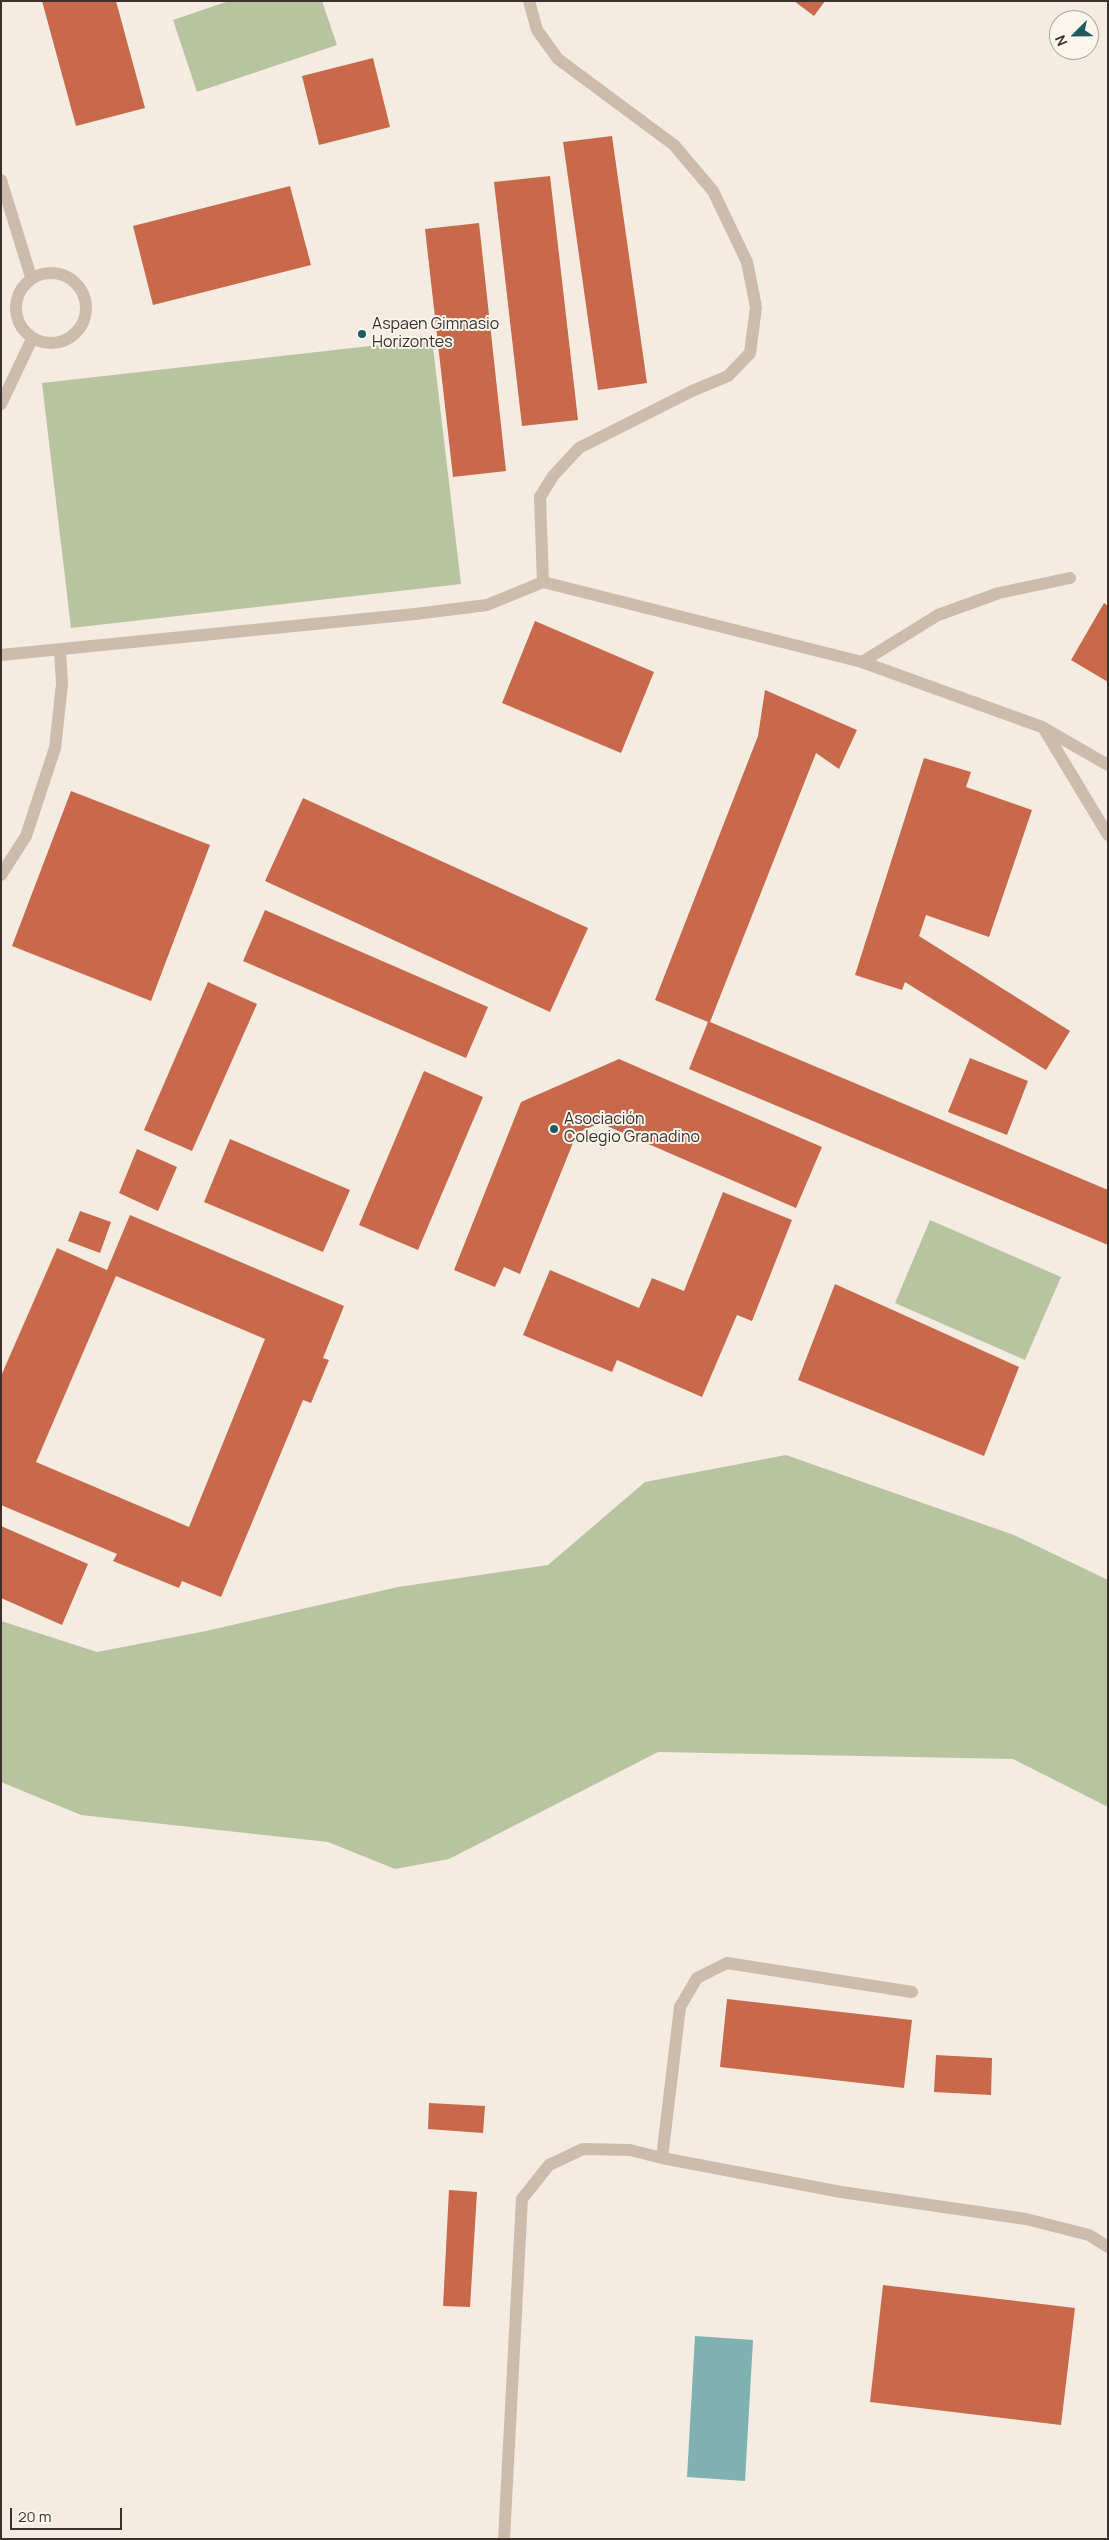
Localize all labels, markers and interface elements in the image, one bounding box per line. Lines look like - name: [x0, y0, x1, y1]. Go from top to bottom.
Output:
- north arrow: [1049, 10, 1099, 60]
- text: N: [1050, 32, 1071, 49]
- place label: Aspaen Gimnasio Horizontes: [372, 315, 499, 353]
- marker: Aspaen Gimnasio Horizontes: [356, 328, 368, 340]
- place label: Asociación Colegio Granadino: [564, 1110, 700, 1148]
- marker: Asociación Colegio Granadino: [548, 1123, 560, 1135]
- scale bar: [12, 2498, 125, 2530]
- text: 20 m: [18, 2506, 51, 2527]

